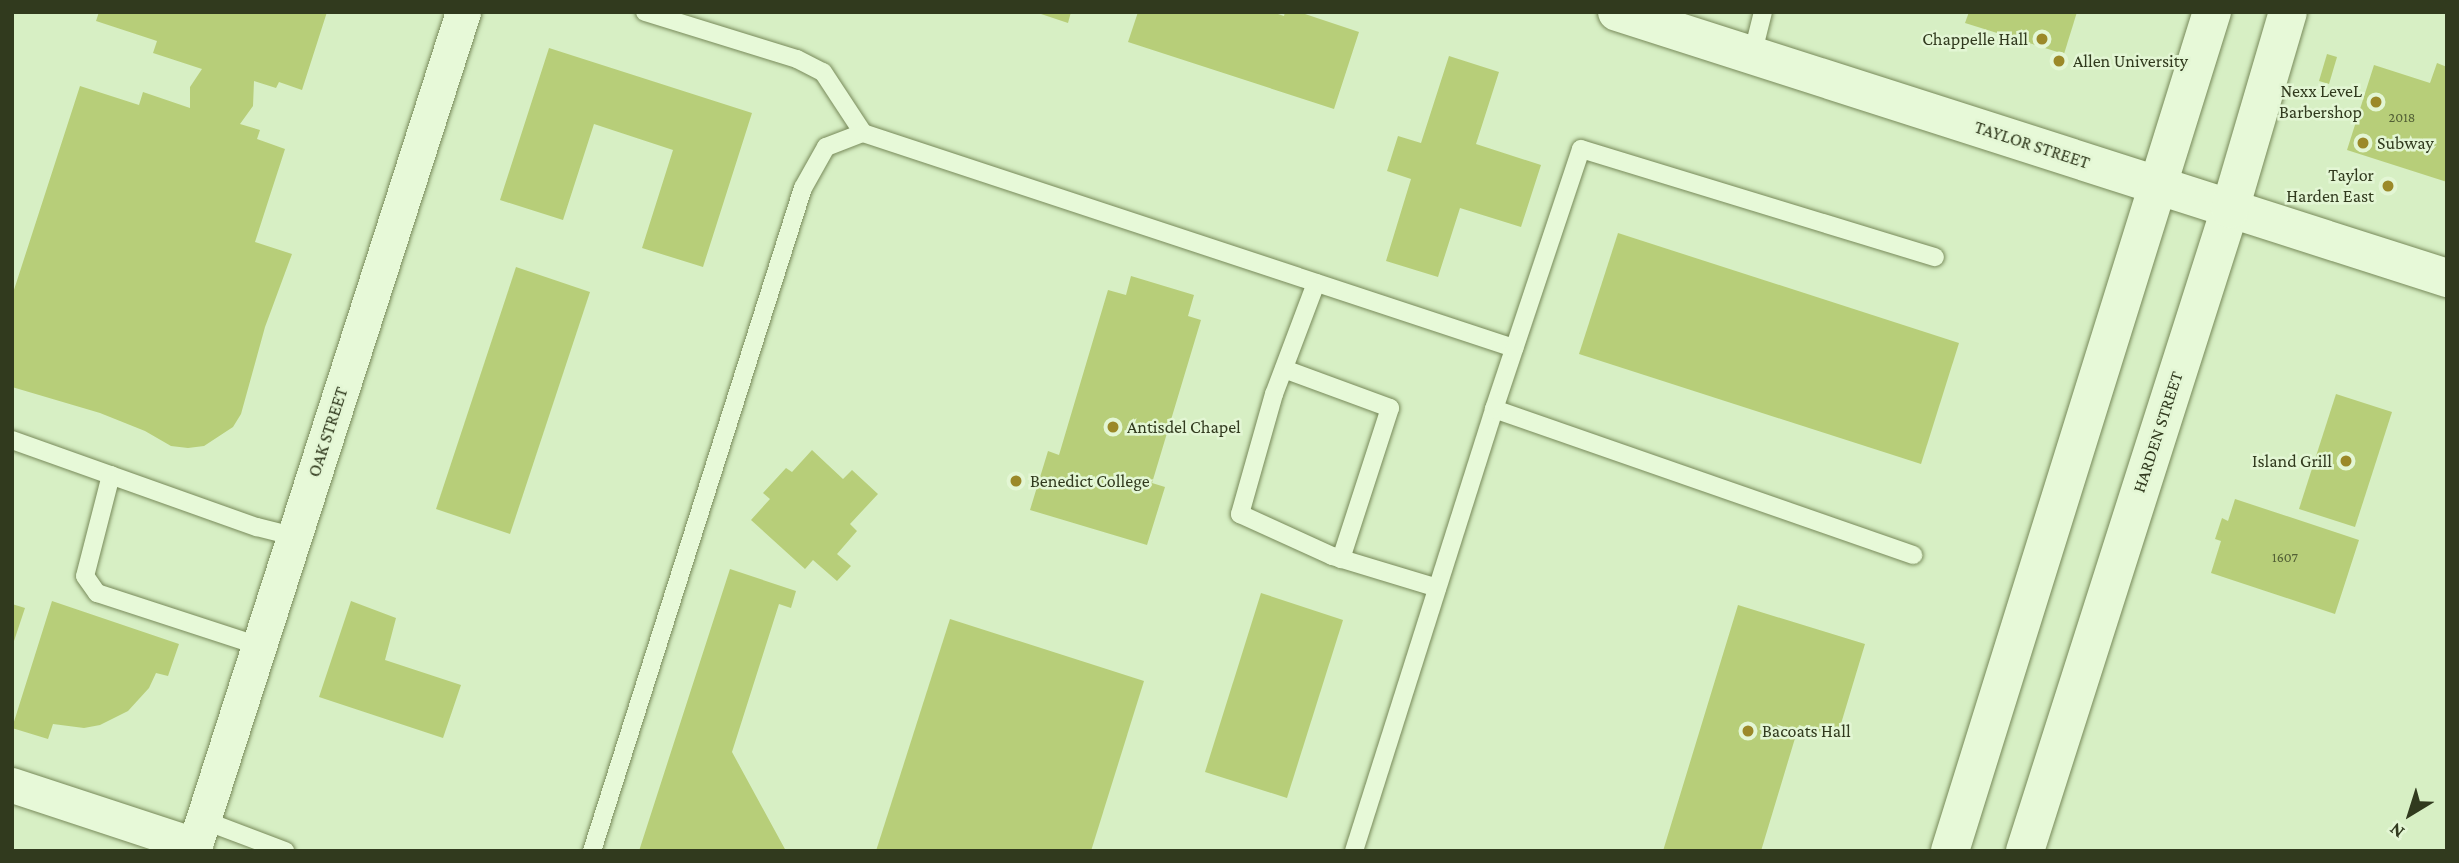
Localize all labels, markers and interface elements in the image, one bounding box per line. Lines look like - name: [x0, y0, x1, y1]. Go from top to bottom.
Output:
- place label: Chappelle Hall: [1922, 28, 2028, 50]
- marker: Chappelle Hall: [2034, 31, 2050, 47]
- place label: Allen University: [2073, 50, 2188, 72]
- marker: Allen University: [2051, 53, 2067, 69]
- place label: Nexx LeveL Barbershop: [2279, 81, 2362, 124]
- marker: Nexx LeveL Barbershop: [2368, 94, 2384, 110]
- house number: 2018: [2389, 109, 2415, 125]
- street label: TAYLOR STREET: [1972, 116, 2092, 174]
- place label: Subway: [2377, 132, 2434, 154]
- marker: Subway: [2355, 135, 2371, 151]
- place label: Taylor Harden East: [2286, 165, 2374, 208]
- marker: Taylor Harden East: [2380, 178, 2396, 194]
- street label: HARDEN STREET: [2128, 369, 2188, 495]
- street label: OAK STREET: [303, 384, 353, 480]
- place label: Antisdel Chapel: [1127, 416, 1241, 438]
- marker: Antisdel Chapel: [1105, 419, 1121, 435]
- place label: Island Grill: [2252, 450, 2332, 472]
- marker: Island Grill: [2338, 453, 2354, 469]
- place label: Benedict College: [1030, 470, 1150, 492]
- marker: Benedict College: [1008, 473, 1024, 489]
- house number: 1607: [2272, 549, 2298, 565]
- place label: Bacoats Hall: [1762, 720, 1851, 742]
- marker: Bacoats Hall: [1740, 723, 1756, 739]
- north arrow: [2375, 779, 2445, 849]
- text: N: [2385, 819, 2408, 843]

